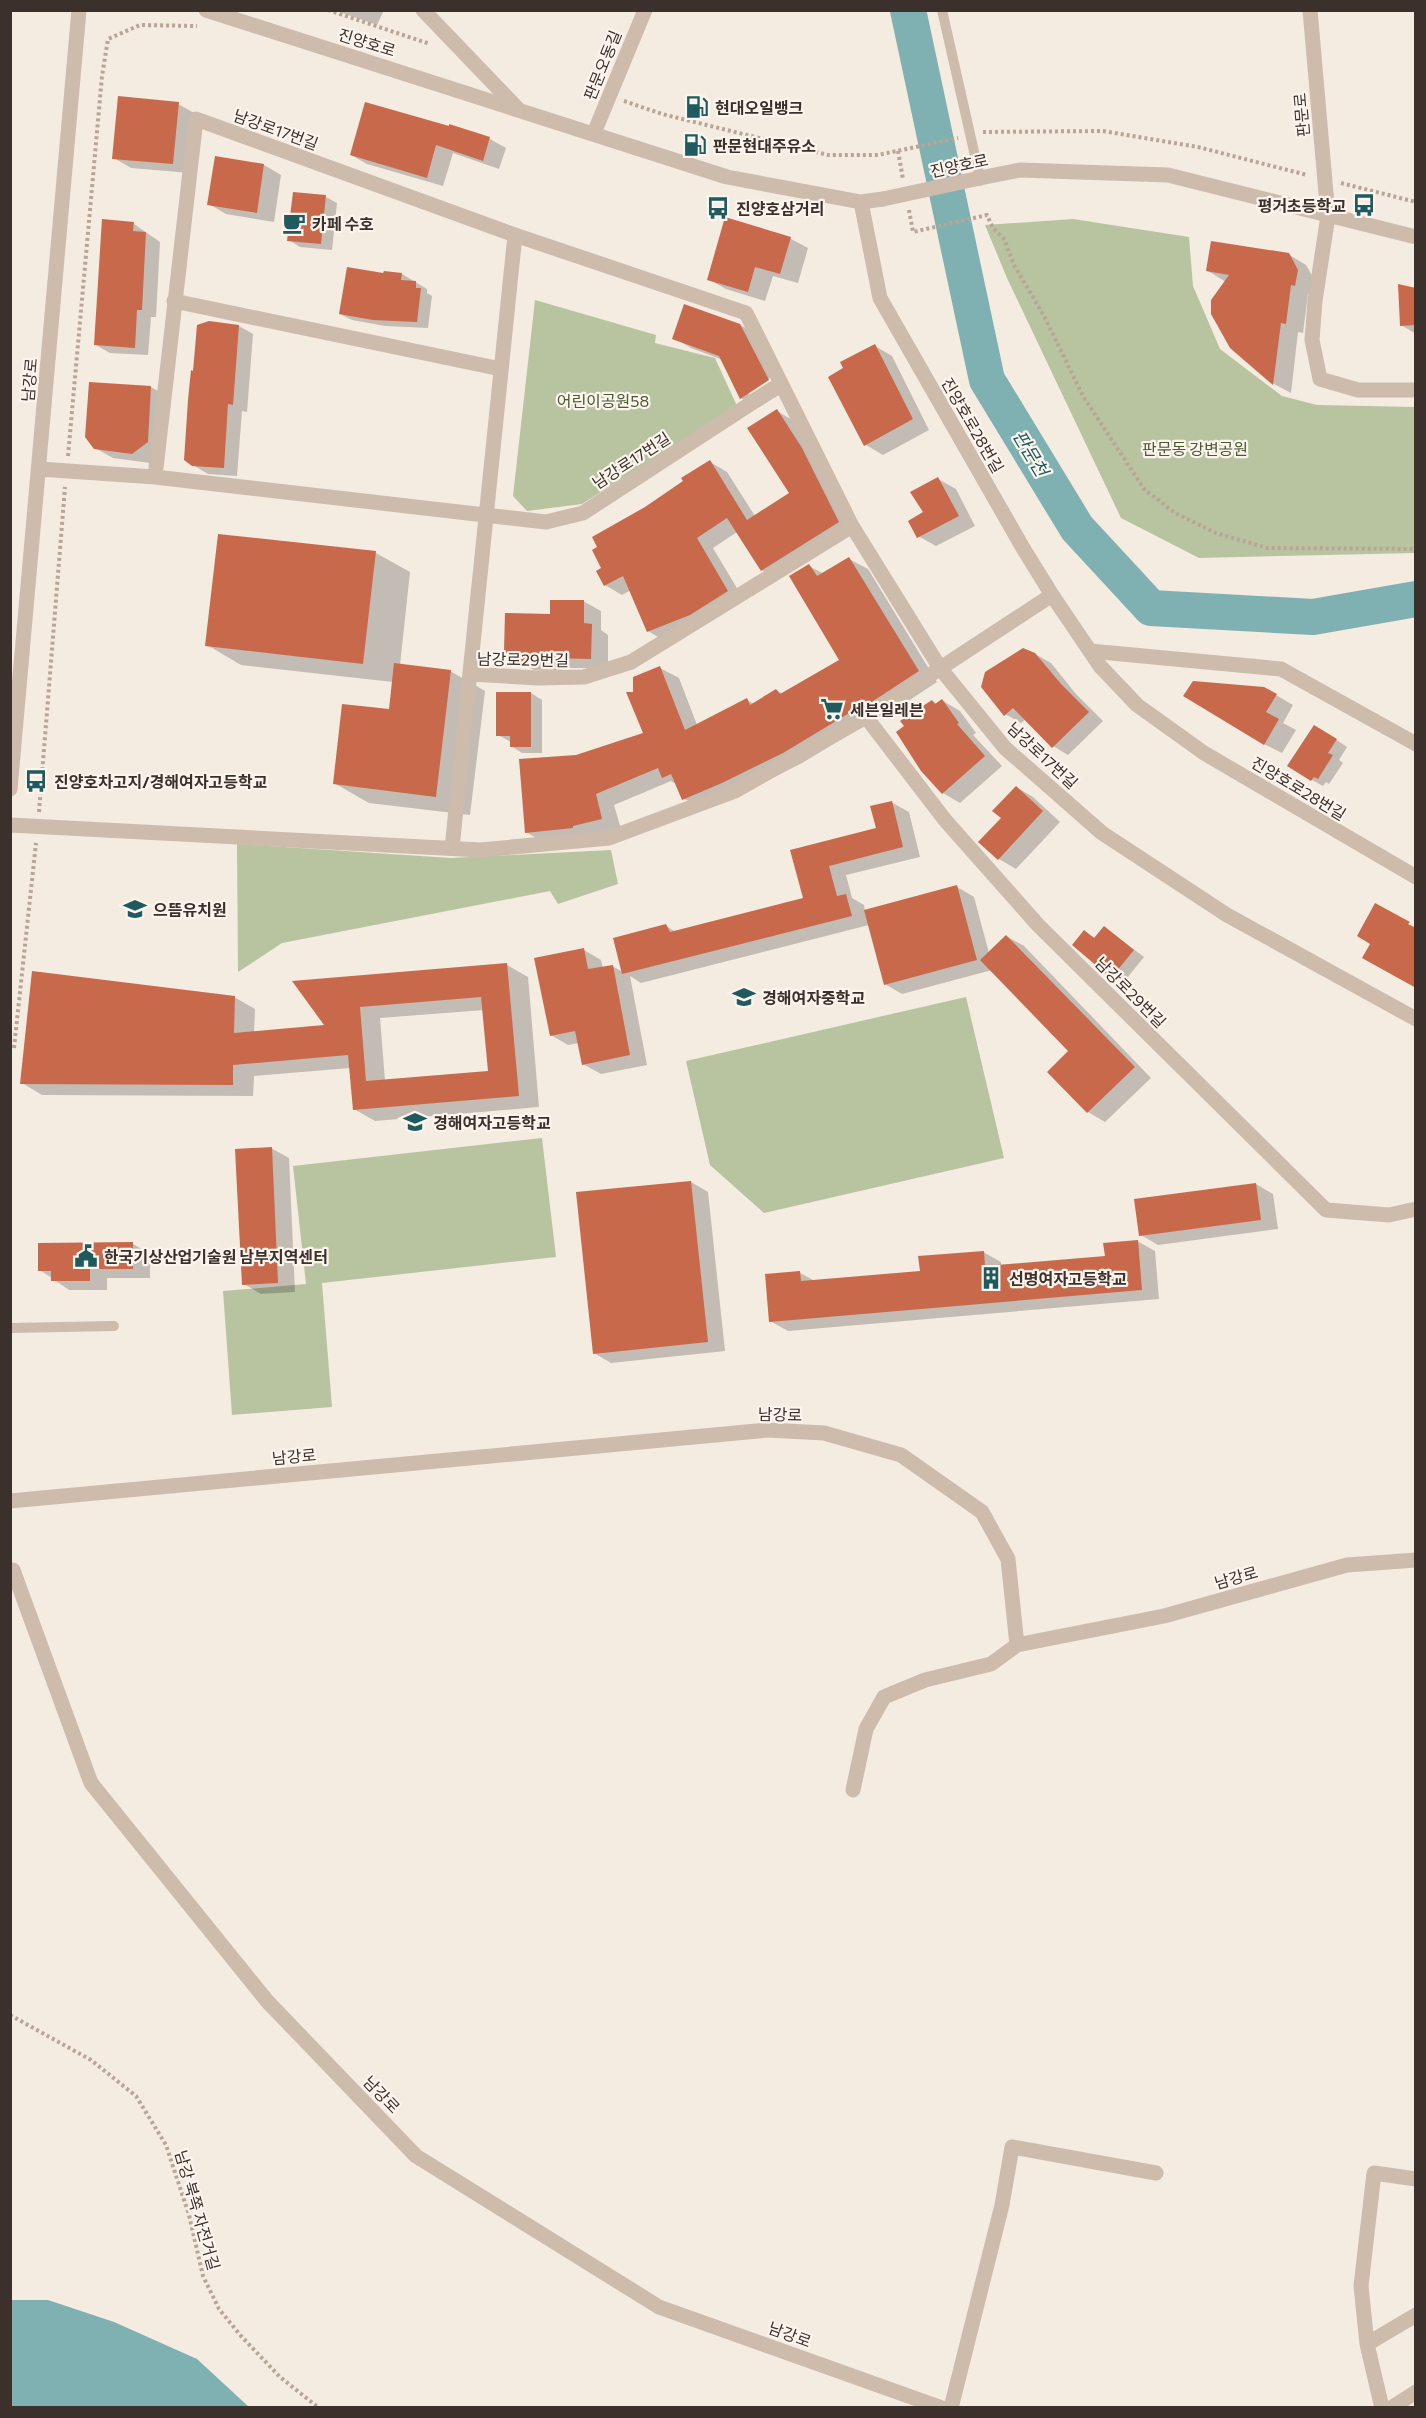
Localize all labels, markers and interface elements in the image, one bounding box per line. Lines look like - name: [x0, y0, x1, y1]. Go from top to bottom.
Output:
- street label: 진양호로: [336, 24, 398, 60]
- street label: 판문오동길: [579, 27, 625, 103]
- street label: 판문로: [1290, 92, 1312, 138]
- fuel station icon: 현대오일뱅크: [684, 94, 710, 120]
- place label: 현대오일뱅크: [715, 98, 804, 117]
- street label: 남강로17번길: [231, 105, 321, 153]
- fuel station icon: 판문현대주유소: [682, 132, 708, 158]
- place label: 판문현대주유소: [713, 136, 816, 155]
- street label: 진양호로: [928, 150, 990, 180]
- bus stop icon: 평거초등학교: [1351, 192, 1377, 218]
- bus stop icon: 진양호삼거리: [705, 195, 731, 221]
- place label: 평거초등학교: [1258, 196, 1346, 215]
- place label: 진양호삼거리: [736, 199, 824, 218]
- cafe icon: 카페 수호: [281, 210, 307, 236]
- place label: 카페 수호: [312, 214, 374, 233]
- street label: 남강로: [18, 357, 40, 403]
- street label: 진양호로28번길: [938, 374, 1008, 476]
- park label: 어린이공원58: [557, 391, 649, 410]
- water label: 판문천: [1009, 426, 1054, 482]
- street label: 남강로17번길: [589, 428, 673, 492]
- park label: 판문동 강변공원: [1142, 439, 1248, 458]
- street label: 남강로29번길: [477, 649, 569, 669]
- supermarket icon: 세븐일레븐: [819, 696, 845, 722]
- place label: 세븐일레븐: [850, 700, 924, 719]
- street label: 남강로17번길: [1004, 718, 1082, 792]
- street label: 진양호로28번길: [1248, 752, 1350, 824]
- bus stop icon: 진양호차고지/경해여자고등학교: [23, 768, 49, 794]
- place label: 진양호차고지/경해여자고등학교: [54, 772, 268, 791]
- school or university icon: 으뜸유치원: [122, 896, 148, 922]
- place label: 으뜸유치원: [153, 900, 227, 919]
- street label: 남강로29번길: [1092, 953, 1170, 1031]
- school or university icon: 경해여자중학교: [731, 984, 757, 1010]
- place label: 경해여자중학교: [762, 988, 865, 1007]
- school or university icon: 경해여자고등학교: [402, 1109, 428, 1135]
- place label: 경해여자고등학교: [433, 1113, 551, 1132]
- public building icon: 한국기상산업기술원 남부지역센터: [73, 1243, 99, 1269]
- place label: 한국기상산업기술원 남부지역센터: [104, 1247, 328, 1266]
- building icon: 선명여자고등학교: [978, 1265, 1004, 1291]
- place label: 선명여자고등학교: [1009, 1269, 1127, 1288]
- street label: 남강로: [758, 1404, 803, 1424]
- street label: 남강로: [271, 1445, 317, 1467]
- street label: 남강로: [1212, 1562, 1260, 1592]
- street label: 남강로: [360, 2072, 404, 2117]
- street label: 남강 북쪽 자전거길: [172, 2148, 224, 2272]
- street label: 남강로: [766, 2318, 814, 2351]

